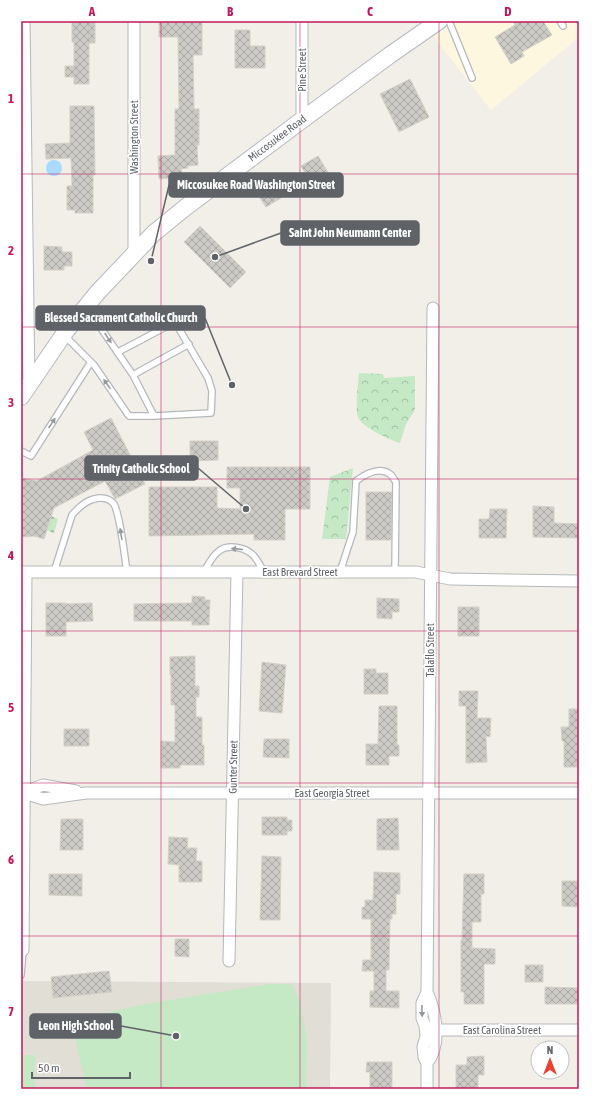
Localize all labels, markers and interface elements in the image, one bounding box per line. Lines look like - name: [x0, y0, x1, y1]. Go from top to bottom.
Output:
- text: A: [88, 4, 96, 19]
- text: B: [227, 4, 234, 19]
- text: C: [367, 4, 373, 19]
- text: D: [504, 4, 512, 19]
- street label: Pine Street: [296, 48, 308, 92]
- text: 1: [8, 91, 14, 106]
- street label: Washington Street: [128, 100, 140, 174]
- street label: Miccosukee Road: [246, 112, 308, 164]
- callout: Miccosukee Road Washington Street: [169, 173, 343, 197]
- text: Miccosukee Road Washington Street: [177, 178, 335, 192]
- callout: Saint John Neumann Center: [281, 221, 419, 245]
- text: Saint John Neumann Center: [289, 226, 411, 240]
- text: 2: [8, 243, 14, 258]
- callout: Blessed Sacrament Catholic Church: [36, 306, 205, 330]
- text: Blessed Sacrament Catholic Church: [44, 311, 198, 325]
- one-way arrow: [104, 333, 112, 344]
- one-way arrow: [103, 378, 111, 389]
- text: 3: [8, 395, 14, 410]
- one-way arrow: [48, 418, 56, 429]
- callout: Trinity Catholic School: [85, 456, 198, 480]
- text: Trinity Catholic School: [92, 462, 190, 476]
- one-way arrow: [118, 528, 124, 540]
- one-way arrow: [230, 545, 243, 552]
- text: 4: [7, 548, 14, 563]
- street label: East Brevard Street: [262, 566, 338, 578]
- street label: Talaflo Street: [424, 623, 436, 677]
- text: 5: [8, 700, 14, 715]
- street label: Gunter Street: [227, 740, 239, 794]
- street label: East Georgia Street: [294, 787, 370, 799]
- text: 6: [8, 852, 14, 867]
- text: 7: [8, 1004, 14, 1019]
- one-way arrow: [419, 1005, 425, 1018]
- callout: Leon High School: [30, 1014, 121, 1038]
- text: Leon High School: [38, 1019, 114, 1033]
- street label: East Carolina Street: [463, 1024, 541, 1036]
- north arrow: [530, 1040, 570, 1080]
- text: N: [547, 1044, 553, 1056]
- scale bar: [32, 1054, 130, 1080]
- text: 50 m: [38, 1061, 60, 1075]

